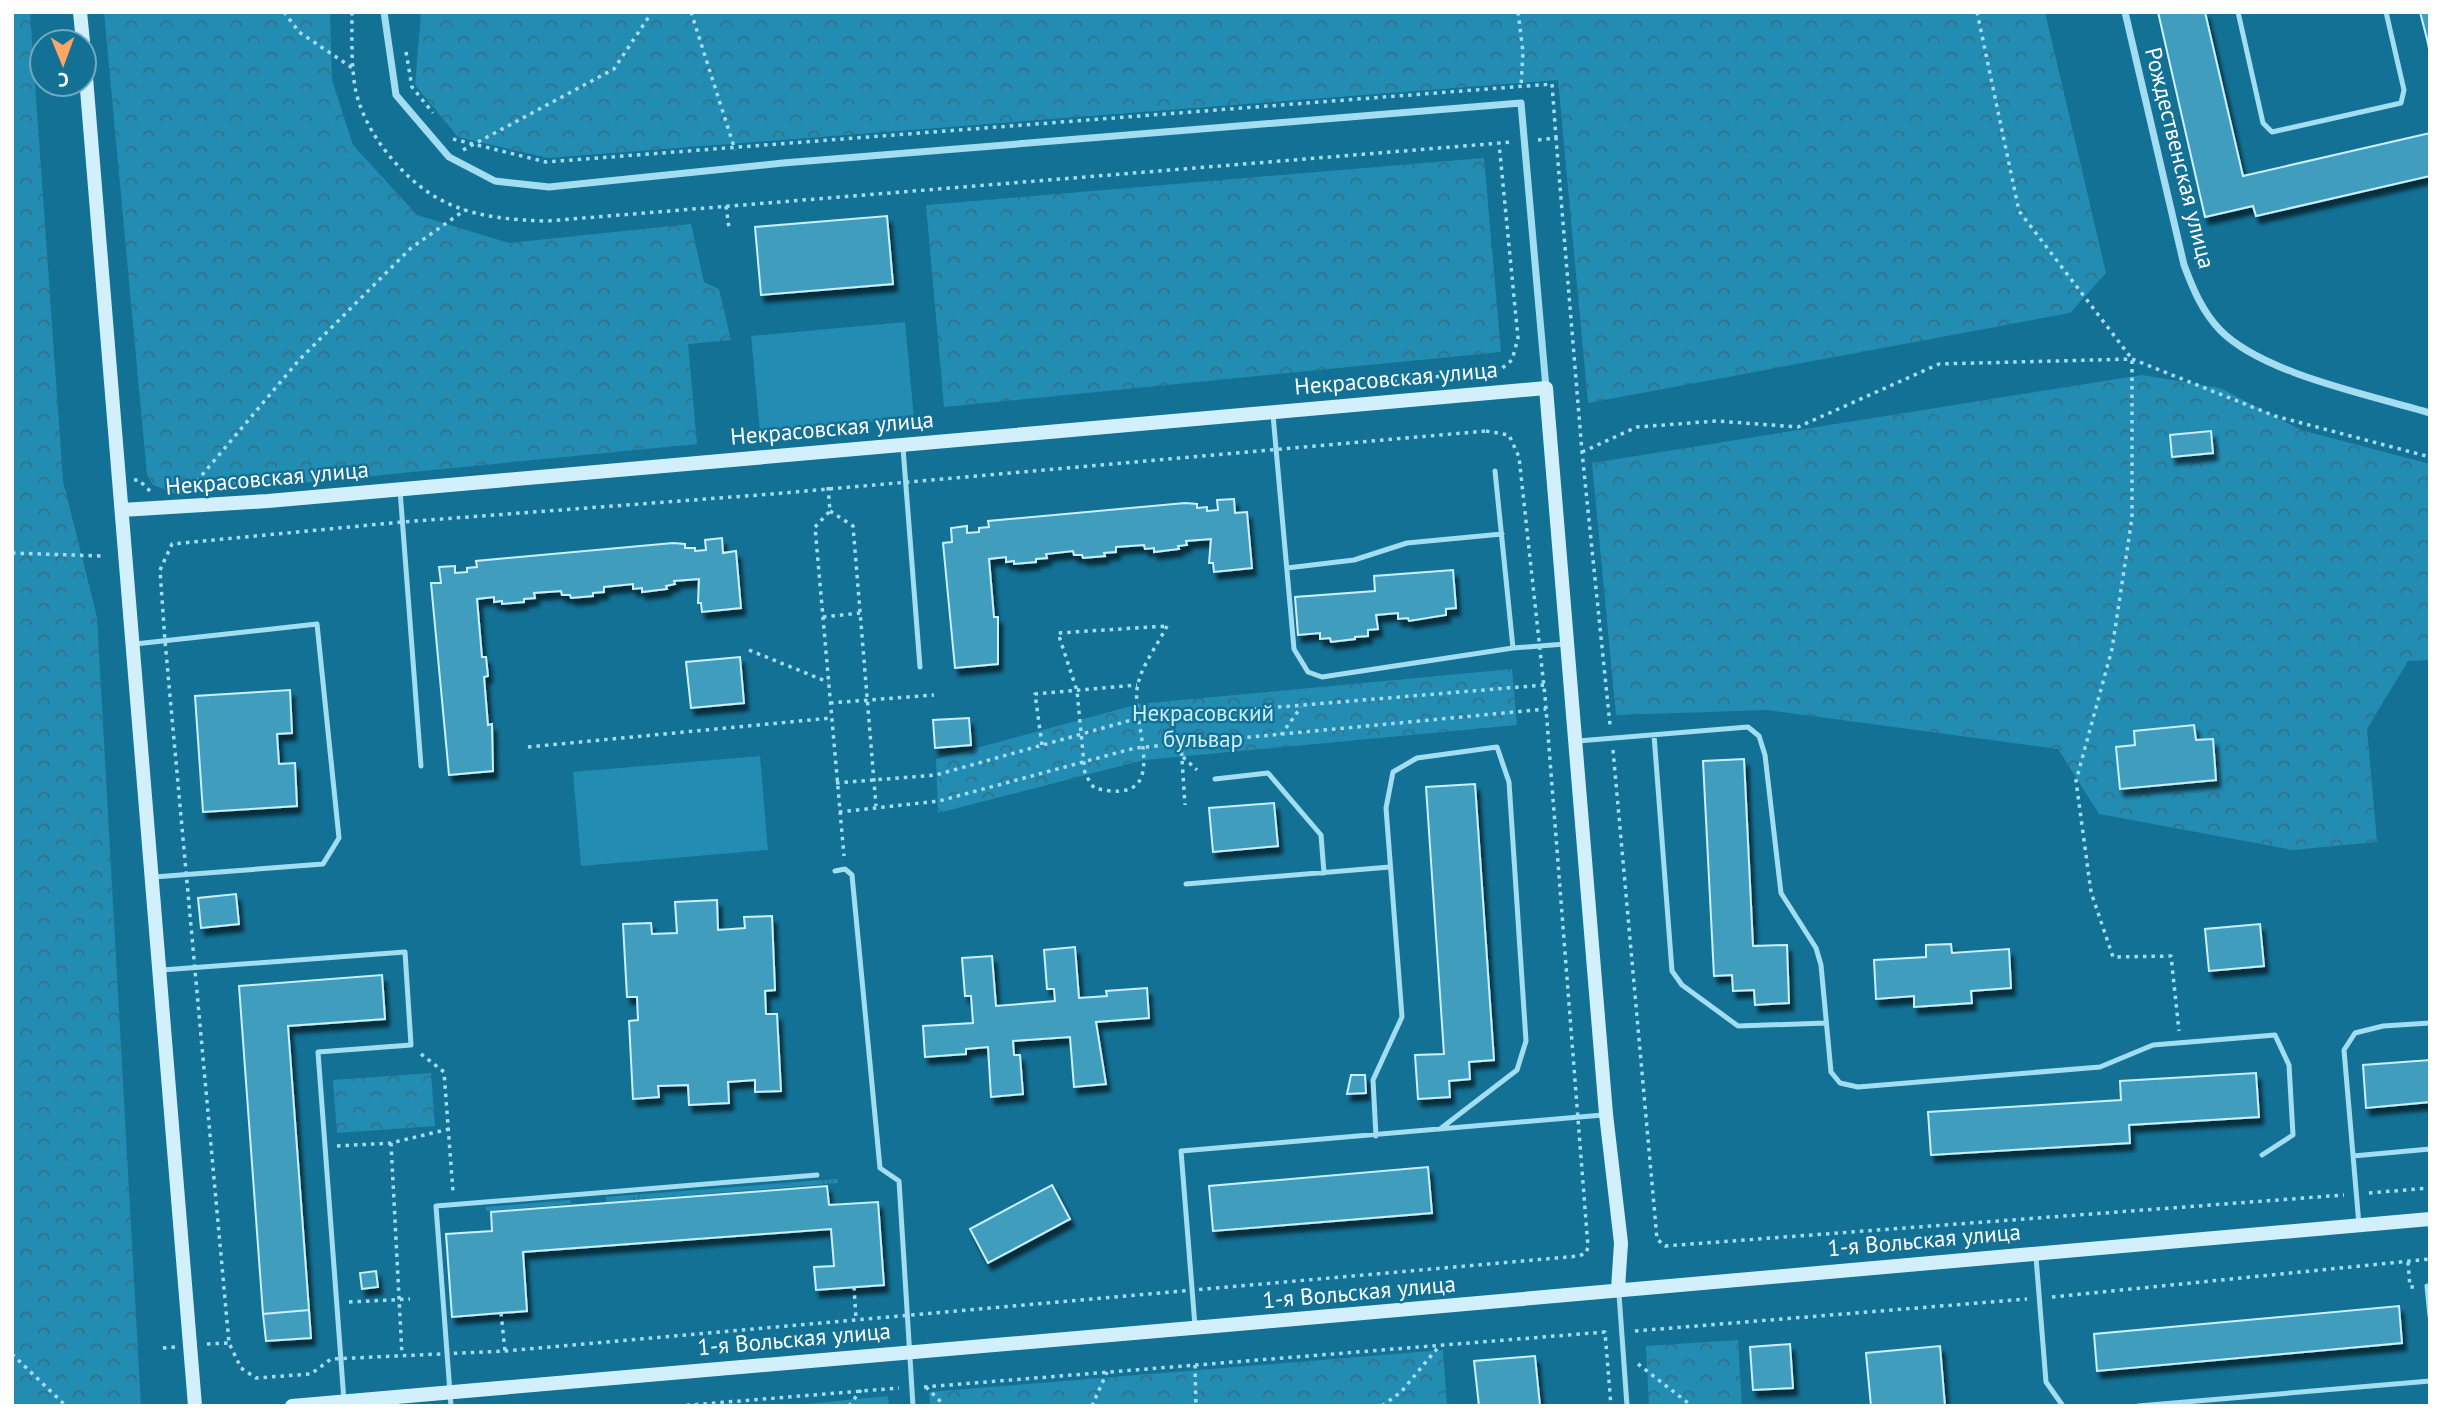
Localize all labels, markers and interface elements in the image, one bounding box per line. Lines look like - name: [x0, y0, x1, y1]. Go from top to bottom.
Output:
- north arrow: [28, 28, 98, 98]
- street label: Рождественская улица: [2139, 44, 2222, 272]
- text: С: [57, 68, 69, 92]
- street label: Некрасовская улица: [1293, 354, 1499, 401]
- street label: Некрасовская улица: [729, 404, 935, 451]
- street label: Некрасовская улица: [164, 454, 370, 501]
- park label: Некрасовский бульвар: [1132, 698, 1274, 753]
- street label: 1-я Вольская улица: [1826, 1217, 2022, 1262]
- street label: 1-я Вольская улица: [1261, 1269, 1457, 1314]
- street label: 1-я Вольская улица: [696, 1316, 892, 1361]

